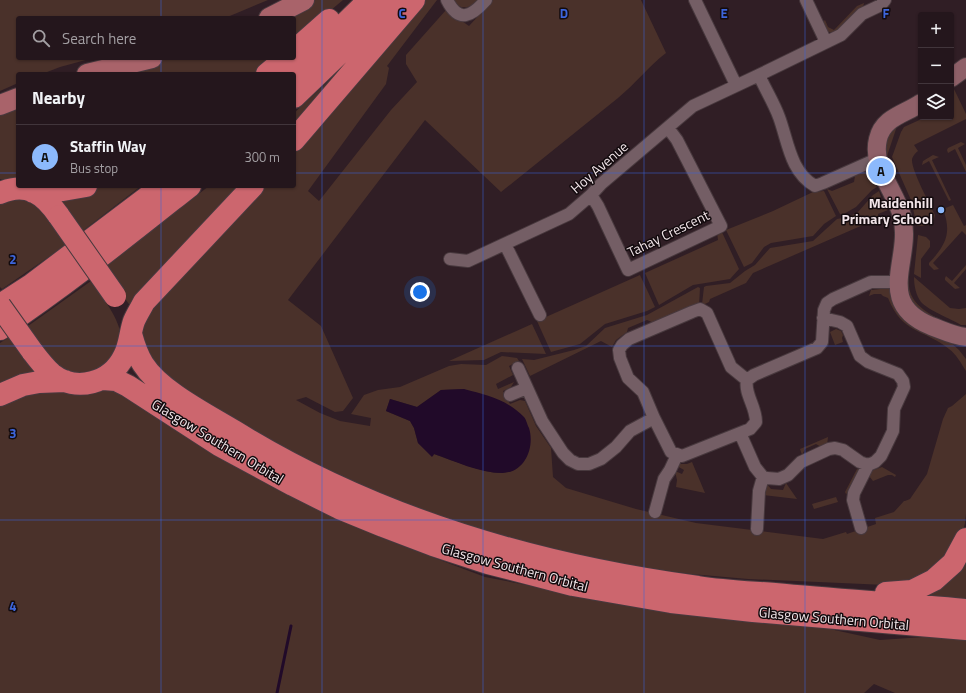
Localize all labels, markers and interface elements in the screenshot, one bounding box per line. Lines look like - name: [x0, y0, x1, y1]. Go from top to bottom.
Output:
- text: C: [398, 3, 406, 23]
- text: D: [560, 3, 568, 23]
- text: E: [720, 3, 728, 23]
- text: F: [883, 3, 890, 23]
- map controls: [918, 12, 954, 120]
- button: +: [918, 12, 954, 48]
- search box: [16, 16, 296, 60]
- icon: search: [30, 27, 52, 49]
- text: Search here: [62, 27, 136, 50]
- button: −: [918, 48, 954, 84]
- button: layers: [918, 84, 954, 120]
- text: Nearby: [32, 85, 85, 111]
- text: Staffin Way: [70, 135, 146, 158]
- street label: Hoy Avenue: [566, 136, 632, 198]
- text: A: [41, 147, 49, 167]
- text: 300 m: [244, 147, 280, 167]
- pin: A: [868, 156, 894, 186]
- text: Bus stop: [70, 158, 118, 178]
- place label: Maidenhill Primary School: [841, 192, 933, 229]
- street label: Tahay Crescent: [624, 204, 713, 262]
- marker: Maidenhill Primary School: [936, 205, 946, 215]
- text: 2: [9, 249, 17, 269]
- your location: [410, 282, 430, 302]
- street label: Glasgow Southern Orbital: [148, 393, 288, 489]
- text: 3: [9, 423, 17, 443]
- street label: Glasgow Southern Orbital: [440, 537, 590, 597]
- text: 4: [9, 596, 17, 616]
- street label: Glasgow Southern Orbital: [758, 601, 910, 635]

